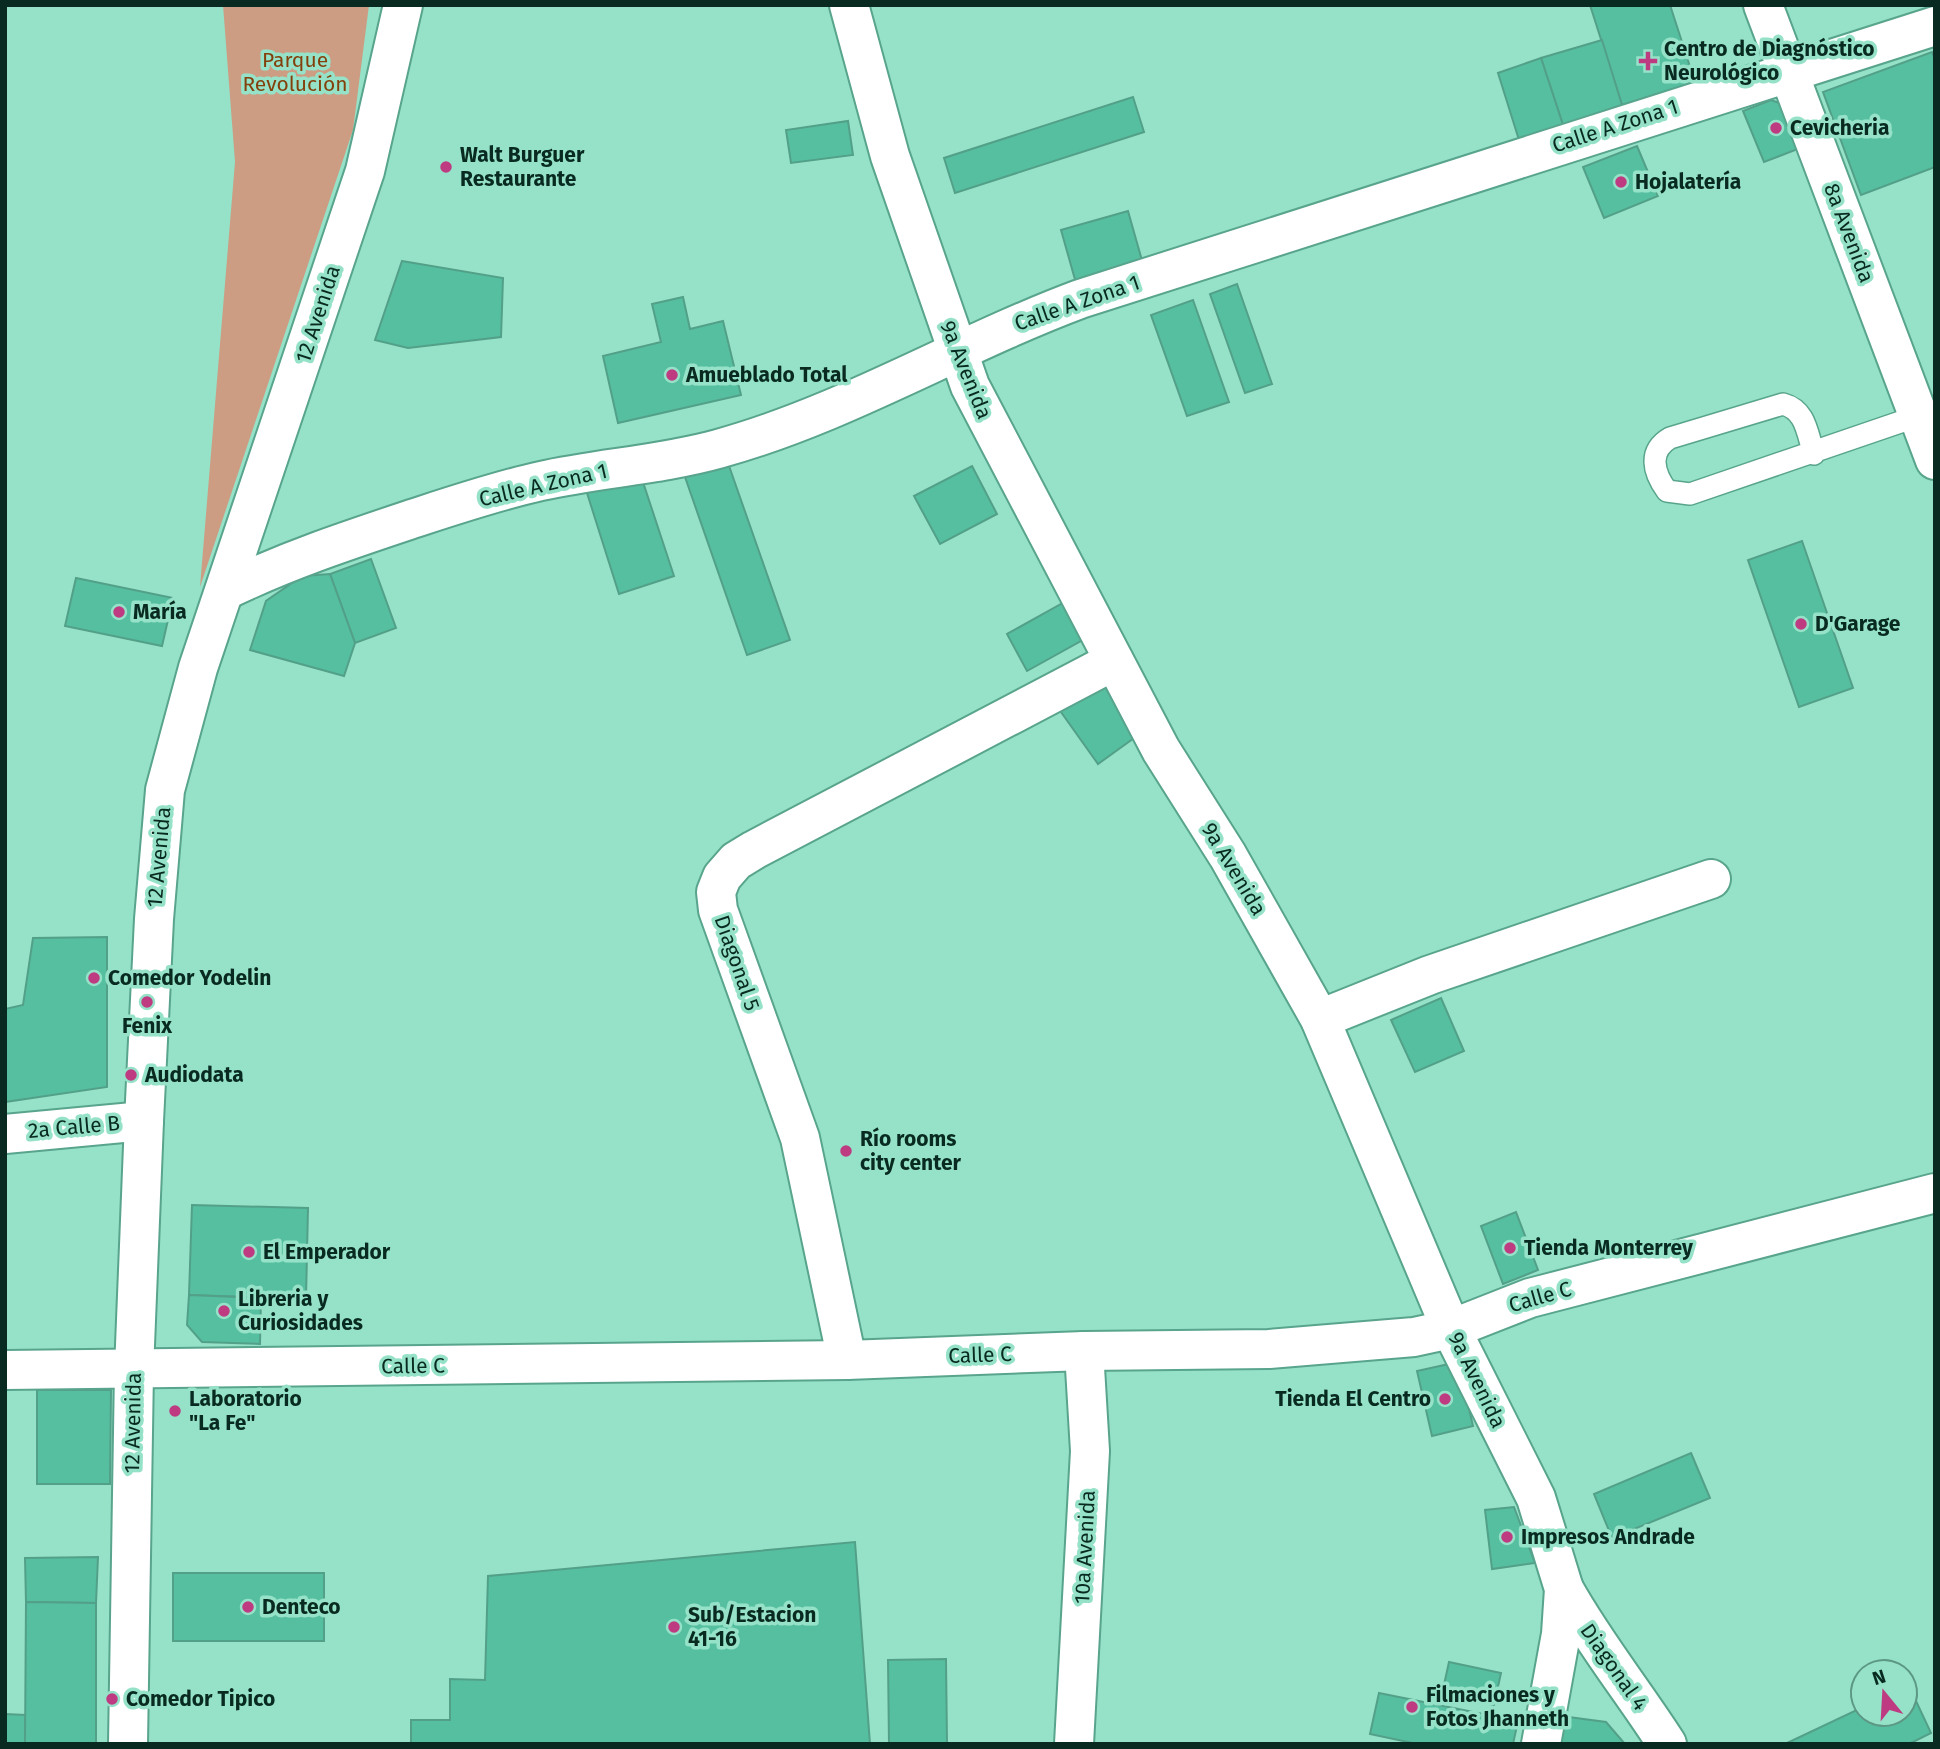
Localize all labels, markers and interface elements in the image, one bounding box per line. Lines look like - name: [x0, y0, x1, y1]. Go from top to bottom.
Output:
- place label: Centro de Diagnóstico Neurológico: [1664, 36, 1875, 86]
- park label: Parque Revolución: [242, 47, 348, 97]
- marker: Centro de Diagnóstico Neurológico: [1638, 51, 1658, 71]
- street label: Calle A Zona 1: [1549, 93, 1681, 159]
- place label: Cevicheria: [1790, 115, 1889, 141]
- marker: Cevicheria: [1768, 120, 1784, 136]
- place label: Walt Burguer Restaurante: [460, 142, 585, 192]
- marker: Walt Burguer Restaurante: [438, 159, 454, 175]
- place label: Hojalatería: [1635, 169, 1741, 195]
- marker: Hojalatería: [1613, 174, 1629, 190]
- street label: 8a Avenida: [1818, 180, 1880, 286]
- street label: 12 Avenida: [290, 262, 346, 366]
- street label: Calle A Zona 1: [1011, 269, 1143, 337]
- street label: 9a Avenida: [935, 317, 997, 423]
- place label: Amueblado Total: [685, 362, 848, 388]
- marker: Amueblado Total: [664, 367, 680, 383]
- street label: Calle A Zona 1: [476, 458, 610, 512]
- place label: María: [133, 599, 187, 625]
- marker: María: [111, 604, 127, 620]
- place label: D'Garage: [1815, 611, 1901, 637]
- marker: D'Garage: [1793, 616, 1809, 632]
- street label: 12 Avenida: [142, 806, 176, 908]
- street label: 9a Avenida: [1196, 818, 1272, 920]
- street label: Diagonal 5: [709, 912, 765, 1014]
- place label: Comedor Yodelin: [108, 965, 271, 991]
- marker: Comedor Yodelin: [86, 970, 102, 986]
- marker: Fenix: [139, 994, 155, 1010]
- place label: Fenix: [122, 1013, 172, 1039]
- place label: Audiodata: [144, 1062, 244, 1088]
- marker: Audiodata: [123, 1067, 139, 1083]
- street label: 2a Calle B: [27, 1110, 121, 1144]
- place label: Río rooms city center: [860, 1126, 962, 1176]
- marker: Río rooms city center: [838, 1143, 854, 1159]
- place label: Tienda Monterrey: [1524, 1235, 1693, 1261]
- place label: El Emperador: [263, 1239, 391, 1265]
- marker: Tienda Monterrey: [1502, 1240, 1518, 1256]
- marker: El Emperador: [241, 1244, 257, 1260]
- street label: Calle C: [1506, 1276, 1574, 1318]
- place label: Libreria y Curiosidades: [238, 1286, 363, 1336]
- marker: Libreria y Curiosidades: [216, 1303, 232, 1319]
- street label: 9a Avenida: [1443, 1328, 1511, 1432]
- street label: Calle C: [948, 1341, 1013, 1369]
- street label: Calle C: [381, 1352, 445, 1380]
- street label: 12 Avenida: [119, 1372, 147, 1474]
- place label: Laboratorio "La Fe": [189, 1386, 302, 1436]
- place label: Tienda El Centro: [1275, 1386, 1431, 1412]
- marker: Tienda El Centro: [1437, 1391, 1453, 1407]
- marker: Laboratorio "La Fe": [167, 1403, 183, 1419]
- street label: 10a Avenida: [1069, 1490, 1101, 1604]
- place label: Impresos Andrade: [1521, 1524, 1695, 1550]
- marker: Impresos Andrade: [1499, 1529, 1515, 1545]
- place label: Denteco: [262, 1594, 341, 1620]
- marker: Denteco: [240, 1599, 256, 1615]
- place label: Sub/Estacion 41-16: [688, 1602, 816, 1652]
- marker: Sub/Estacion 41-16: [666, 1619, 682, 1635]
- street label: Diagonal 4: [1575, 1619, 1653, 1715]
- north arrow: [1849, 1658, 1919, 1728]
- text: N: [1869, 1664, 1888, 1690]
- place label: Filmaciones y Fotos Jhanneth: [1426, 1682, 1569, 1732]
- place label: Comedor Tipico: [126, 1686, 275, 1712]
- marker: Comedor Tipico: [104, 1691, 120, 1707]
- marker: Filmaciones y Fotos Jhanneth: [1404, 1699, 1420, 1715]

